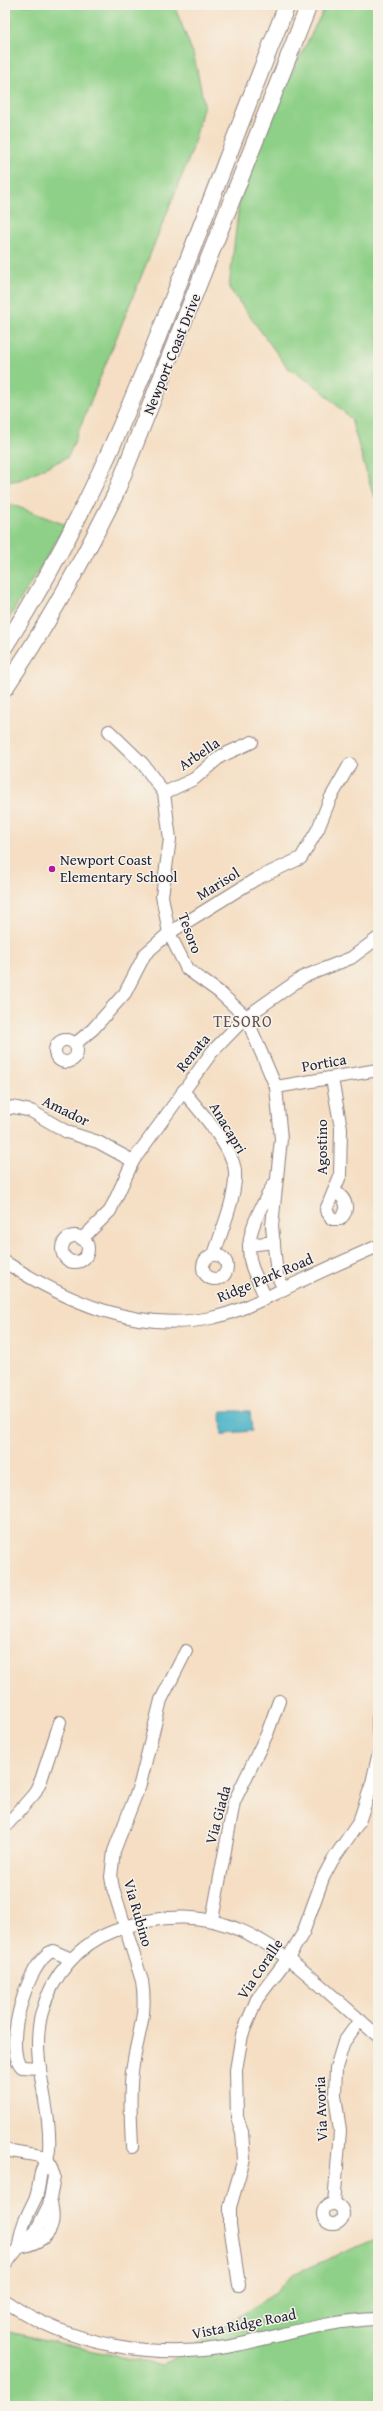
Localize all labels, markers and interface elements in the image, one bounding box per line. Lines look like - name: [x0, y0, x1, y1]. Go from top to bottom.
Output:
- street label: Newport Coast Drive: [138, 290, 205, 418]
- street label: Arbella: [174, 732, 223, 775]
- place label: Newport Coast Elementary School: [60, 849, 178, 887]
- street label: Marisol: [192, 862, 243, 905]
- marker: Newport Coast Elementary School: [47, 864, 57, 874]
- street label: Tesoro: [173, 909, 208, 957]
- district label: TESORO: [213, 1009, 273, 1033]
- street label: Renata: [171, 1029, 214, 1076]
- street label: Portica: [300, 1048, 348, 1077]
- street label: Amador: [39, 1090, 93, 1131]
- street label: Anacapri: [205, 1098, 252, 1158]
- street label: Agostino: [311, 1119, 332, 1175]
- street label: Ridge Park Road: [214, 1248, 316, 1307]
- street label: Via Giada: [200, 1783, 235, 1846]
- street label: Via Rubino: [119, 1877, 158, 1949]
- street label: Via Coralle: [232, 1934, 288, 2003]
- street label: Via Avoria: [309, 2076, 332, 2142]
- street label: Vista Ridge Road: [190, 2303, 298, 2344]

